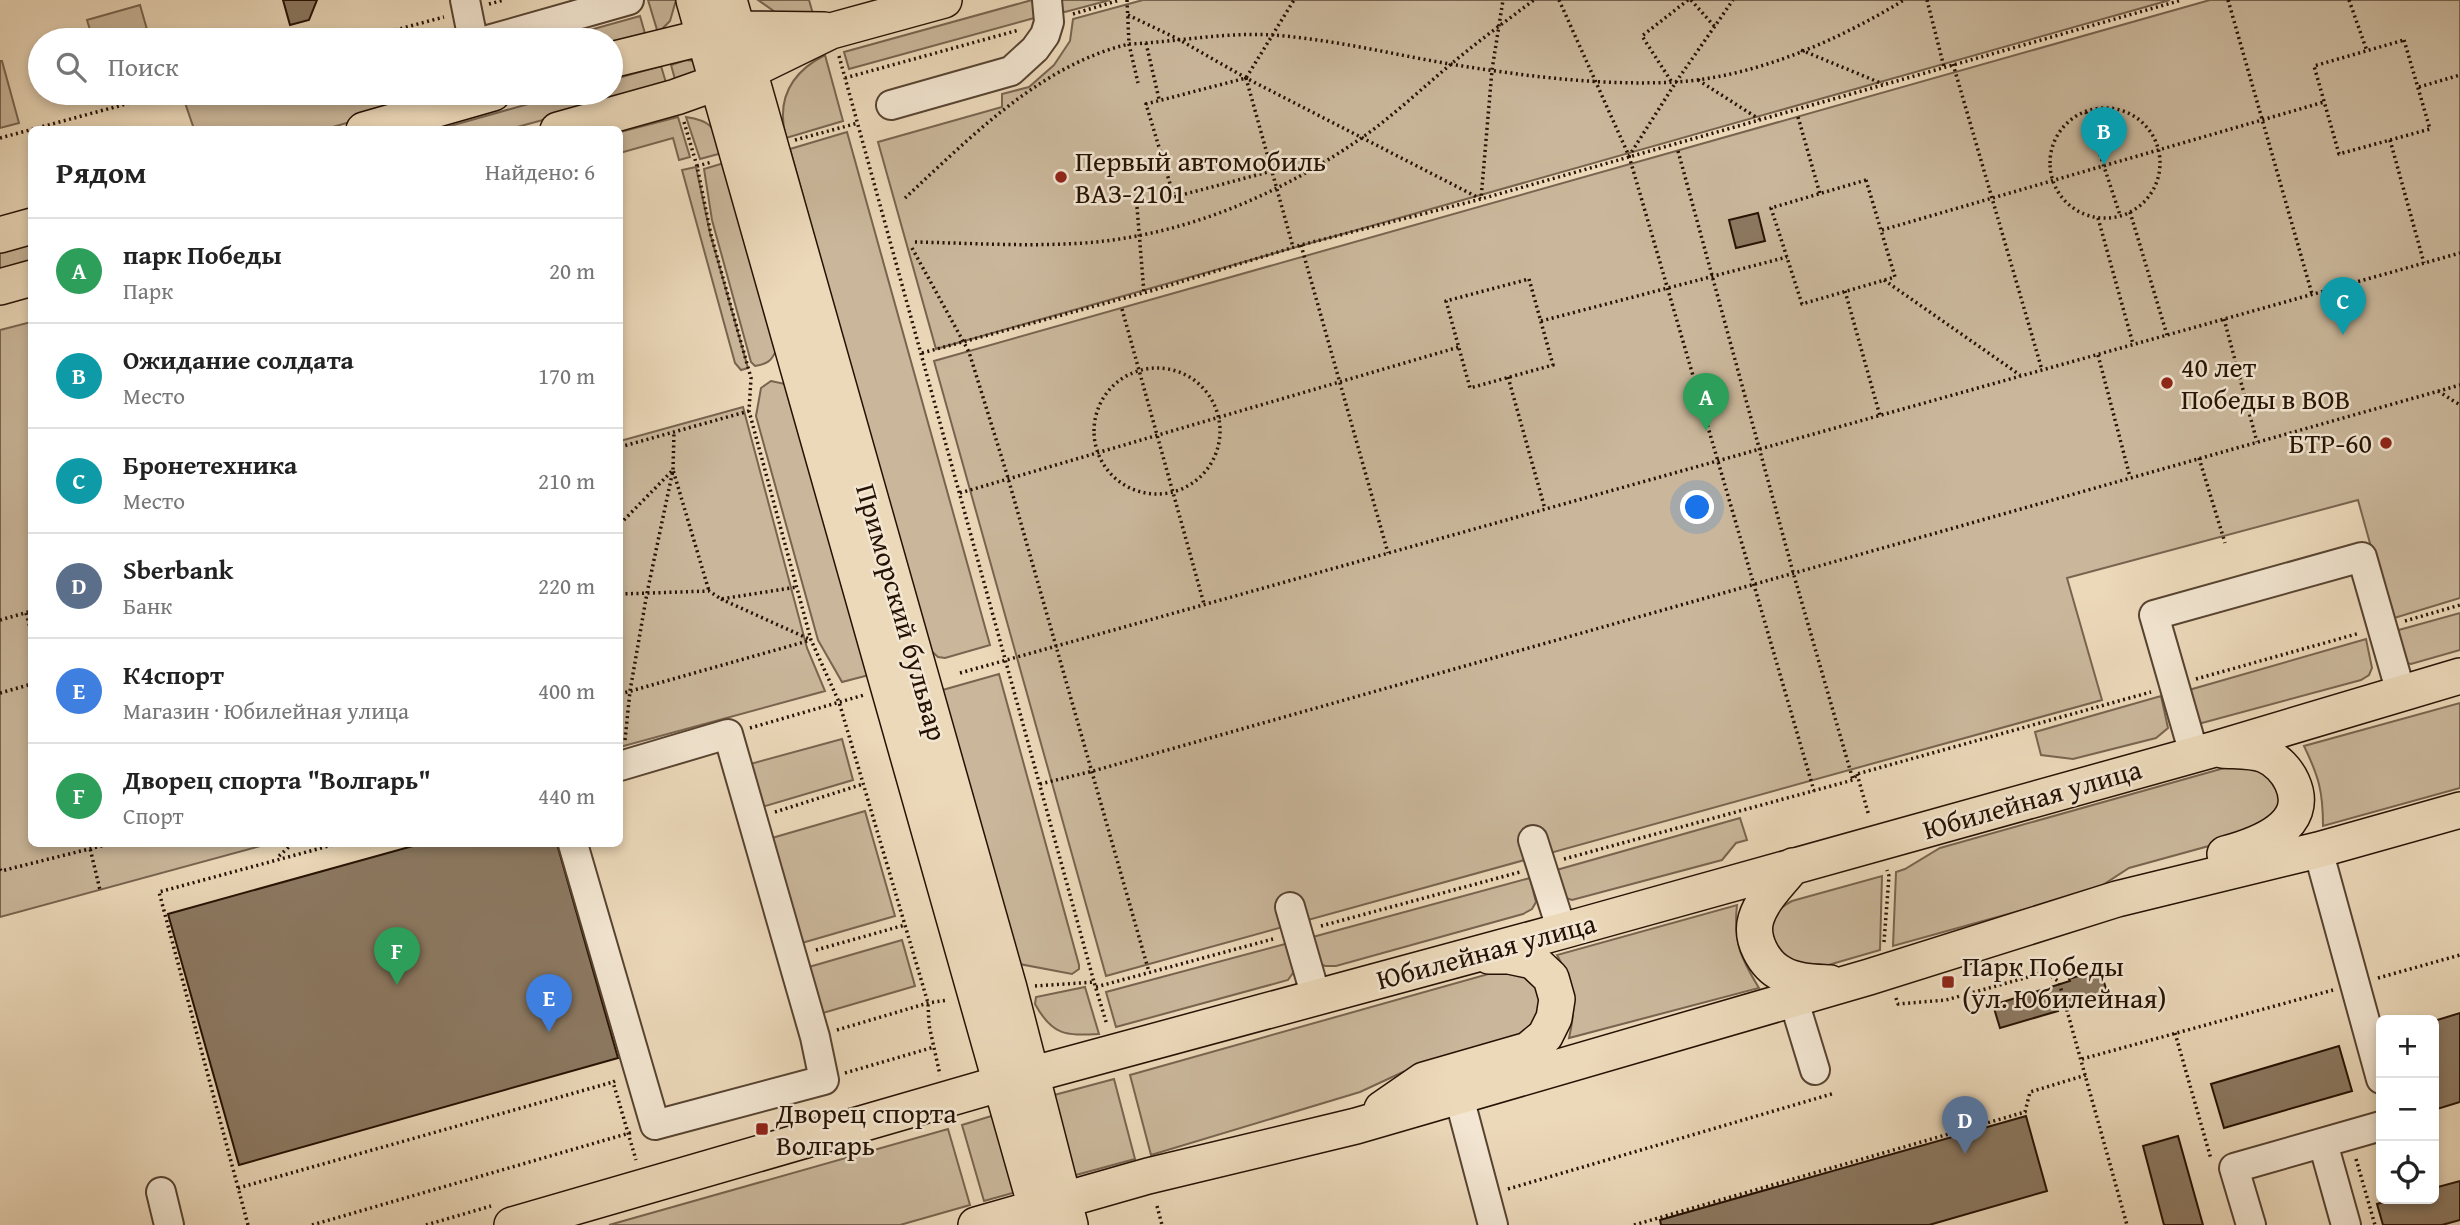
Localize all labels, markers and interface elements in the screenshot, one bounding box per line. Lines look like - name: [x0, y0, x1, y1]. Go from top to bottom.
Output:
- search box: [28, 28, 623, 105]
- text: Поиск: [108, 47, 179, 86]
- icon: search: [52, 48, 90, 86]
- pin: B: [2081, 107, 2127, 165]
- place label: Первый автомобиль ВАЗ-2101: [1075, 140, 1326, 213]
- text: Рядом: [56, 150, 147, 194]
- text: Найдено: 6: [485, 155, 595, 188]
- marker: Первый автомобиль ВАЗ-2101: [1053, 169, 1069, 185]
- text: парк Победы: [123, 235, 282, 274]
- text: A: [72, 254, 86, 287]
- text: 20 m: [549, 254, 595, 287]
- text: Парк: [123, 274, 173, 307]
- pin: C: [2320, 277, 2366, 335]
- text: Ожидание солдата: [123, 340, 354, 379]
- place label: 40 лет Победы в ВОВ: [2181, 346, 2350, 419]
- text: B: [72, 359, 86, 392]
- text: 170 m: [538, 359, 595, 392]
- pin: A: [1683, 373, 1729, 431]
- marker: 40 лет Победы в ВОВ: [2159, 375, 2175, 391]
- text: Место: [123, 379, 185, 412]
- place label: БТР-60: [2289, 422, 2372, 463]
- marker: БТР-60: [2378, 435, 2394, 451]
- text: Бронетехника: [123, 445, 297, 484]
- text: C: [72, 464, 86, 497]
- text: 210 m: [538, 464, 595, 497]
- street label: Приморский бульвар: [846, 479, 959, 745]
- text: Место: [123, 484, 185, 517]
- your location: [1680, 490, 1714, 524]
- text: Sberbank: [123, 550, 233, 589]
- text: D: [72, 569, 86, 602]
- text: 220 m: [538, 569, 595, 602]
- text: Банк: [123, 589, 172, 622]
- text: К4спорт: [123, 655, 224, 694]
- text: E: [73, 674, 85, 707]
- text: 400 m: [538, 674, 595, 707]
- text: Магазин · Юбилейная улица: [123, 694, 409, 727]
- street label: Юбилейная улица: [1918, 748, 2147, 849]
- text: Дворец спорта "Волгарь": [123, 760, 431, 799]
- text: F: [73, 779, 85, 812]
- text: 440 m: [538, 779, 595, 812]
- text: Спорт: [123, 799, 184, 832]
- street label: Юбилейная улица: [1372, 901, 1601, 1000]
- pin: F: [374, 927, 420, 985]
- place label: Парк Победы (ул. Юбилейная): [1962, 945, 2167, 1018]
- pin: E: [526, 974, 572, 1032]
- marker: Парк Победы (ул. Юбилейная): [1940, 974, 1956, 990]
- map controls: [2376, 1015, 2439, 1204]
- button: +: [2376, 1015, 2439, 1078]
- button: −: [2376, 1078, 2439, 1141]
- place label: Дворец спорта Волгарь: [775, 1092, 957, 1165]
- pin: D: [1942, 1096, 1988, 1154]
- marker: Дворец спорта Волгарь: [754, 1121, 770, 1137]
- button: locate: [2376, 1141, 2439, 1204]

